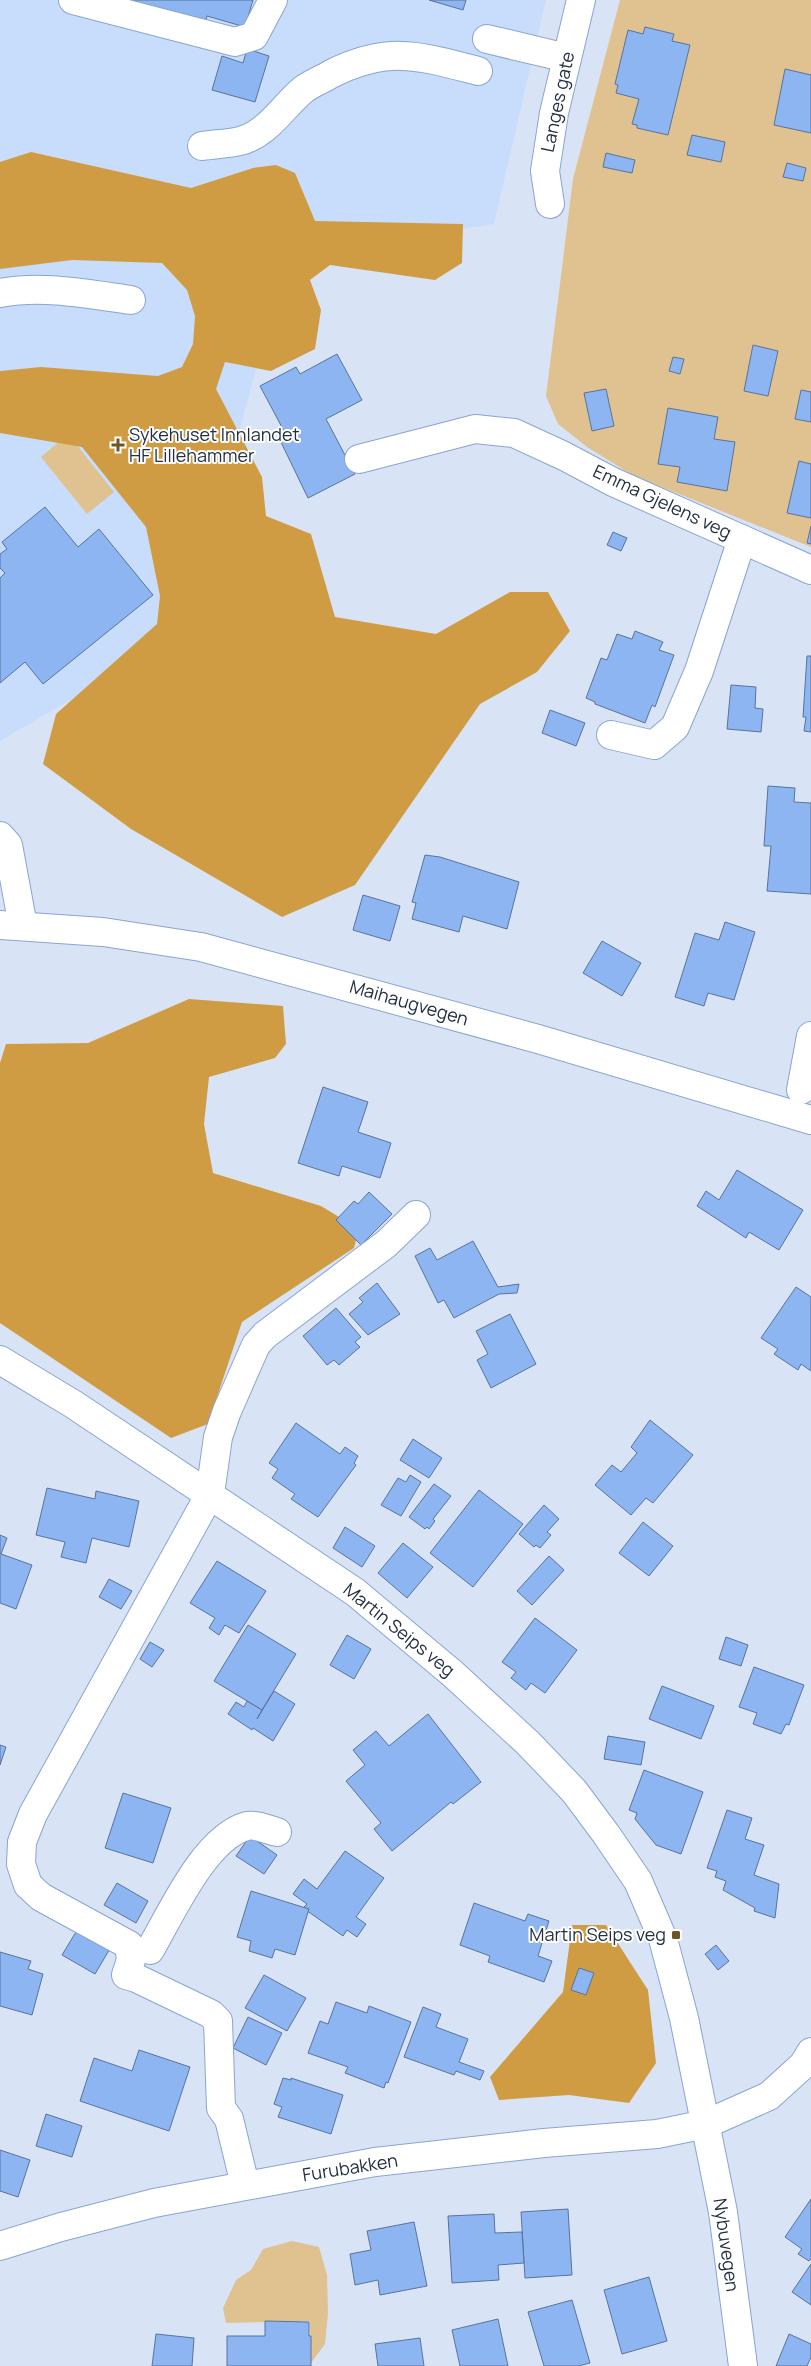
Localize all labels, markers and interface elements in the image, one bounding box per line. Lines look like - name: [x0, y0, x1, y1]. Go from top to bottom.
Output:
- street label: Langes gate: [535, 49, 579, 154]
- place label: Sykehuset Innlandet HF Lillehammer: [129, 422, 300, 467]
- marker: Sykehuset Innlandet HF Lillehammer: [111, 438, 125, 452]
- street label: Emma Gjelens veg: [589, 458, 736, 544]
- street label: Maihaugvegen: [347, 974, 471, 1030]
- street label: Martin Seips veg: [339, 1577, 460, 1682]
- place label: Martin Seips veg: [529, 1922, 666, 1946]
- marker: Martin Seips veg: [670, 1929, 682, 1941]
- street label: Furubakken: [300, 2148, 399, 2186]
- street label: Nybuvegen: [709, 2197, 745, 2293]

